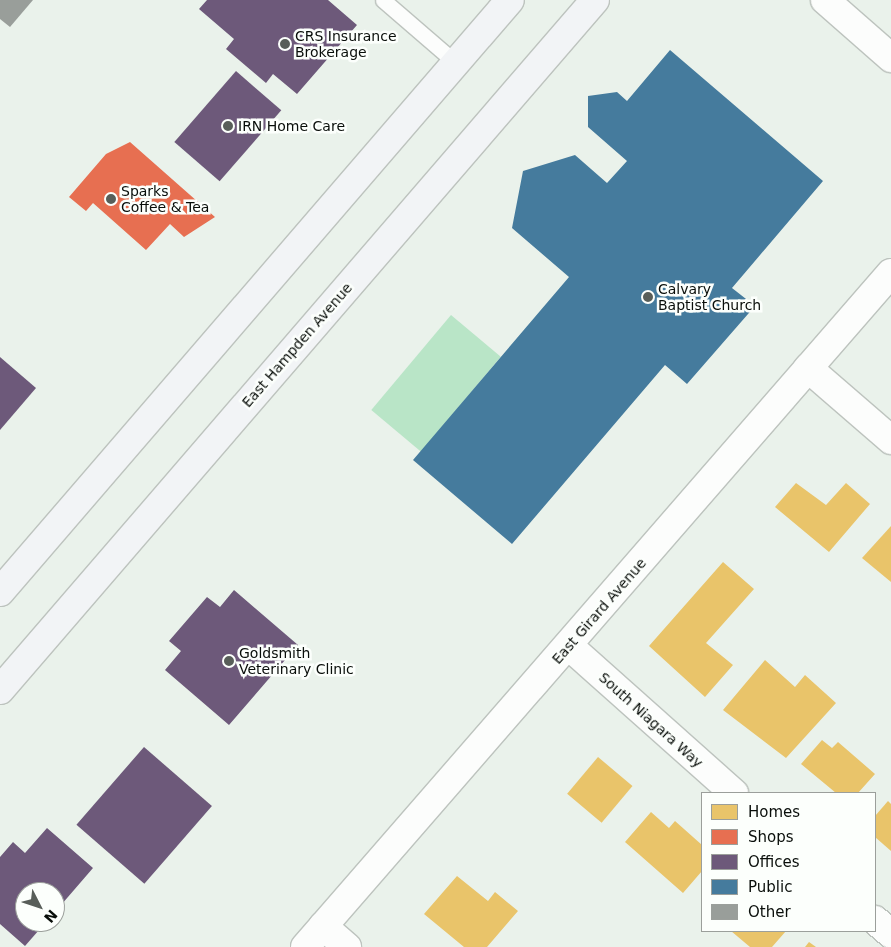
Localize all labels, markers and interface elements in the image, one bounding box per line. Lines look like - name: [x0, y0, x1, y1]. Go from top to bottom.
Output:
- place label: CRS Insurance Brokerage: [295, 28, 397, 60]
- marker: CRS Insurance Brokerage: [279, 38, 291, 50]
- place label: IRN Home Care: [238, 118, 345, 134]
- marker: IRN Home Care: [222, 120, 234, 132]
- place label: Sparks Coffee & Tea: [121, 183, 209, 216]
- marker: Sparks Coffee & Tea: [105, 193, 117, 205]
- street label: East Hampden Avenue: [238, 279, 356, 411]
- place label: Calvary Baptist Church: [658, 281, 761, 314]
- marker: Calvary Baptist Church: [642, 291, 654, 303]
- street label: East Girard Avenue: [549, 555, 649, 667]
- place label: Goldsmith Veterinary Clinic: [239, 645, 354, 678]
- marker: Goldsmith Veterinary Clinic: [223, 655, 235, 667]
- street label: South Niagara Way: [596, 669, 706, 771]
- legend: [701, 792, 876, 932]
- text: Homes: [748, 803, 800, 821]
- text: Shops: [748, 828, 794, 846]
- text: Offices: [748, 853, 800, 871]
- text: Public: [748, 878, 792, 896]
- north arrow: [15, 882, 65, 932]
- text: Other: [748, 903, 791, 921]
- text: N: [41, 907, 60, 926]

